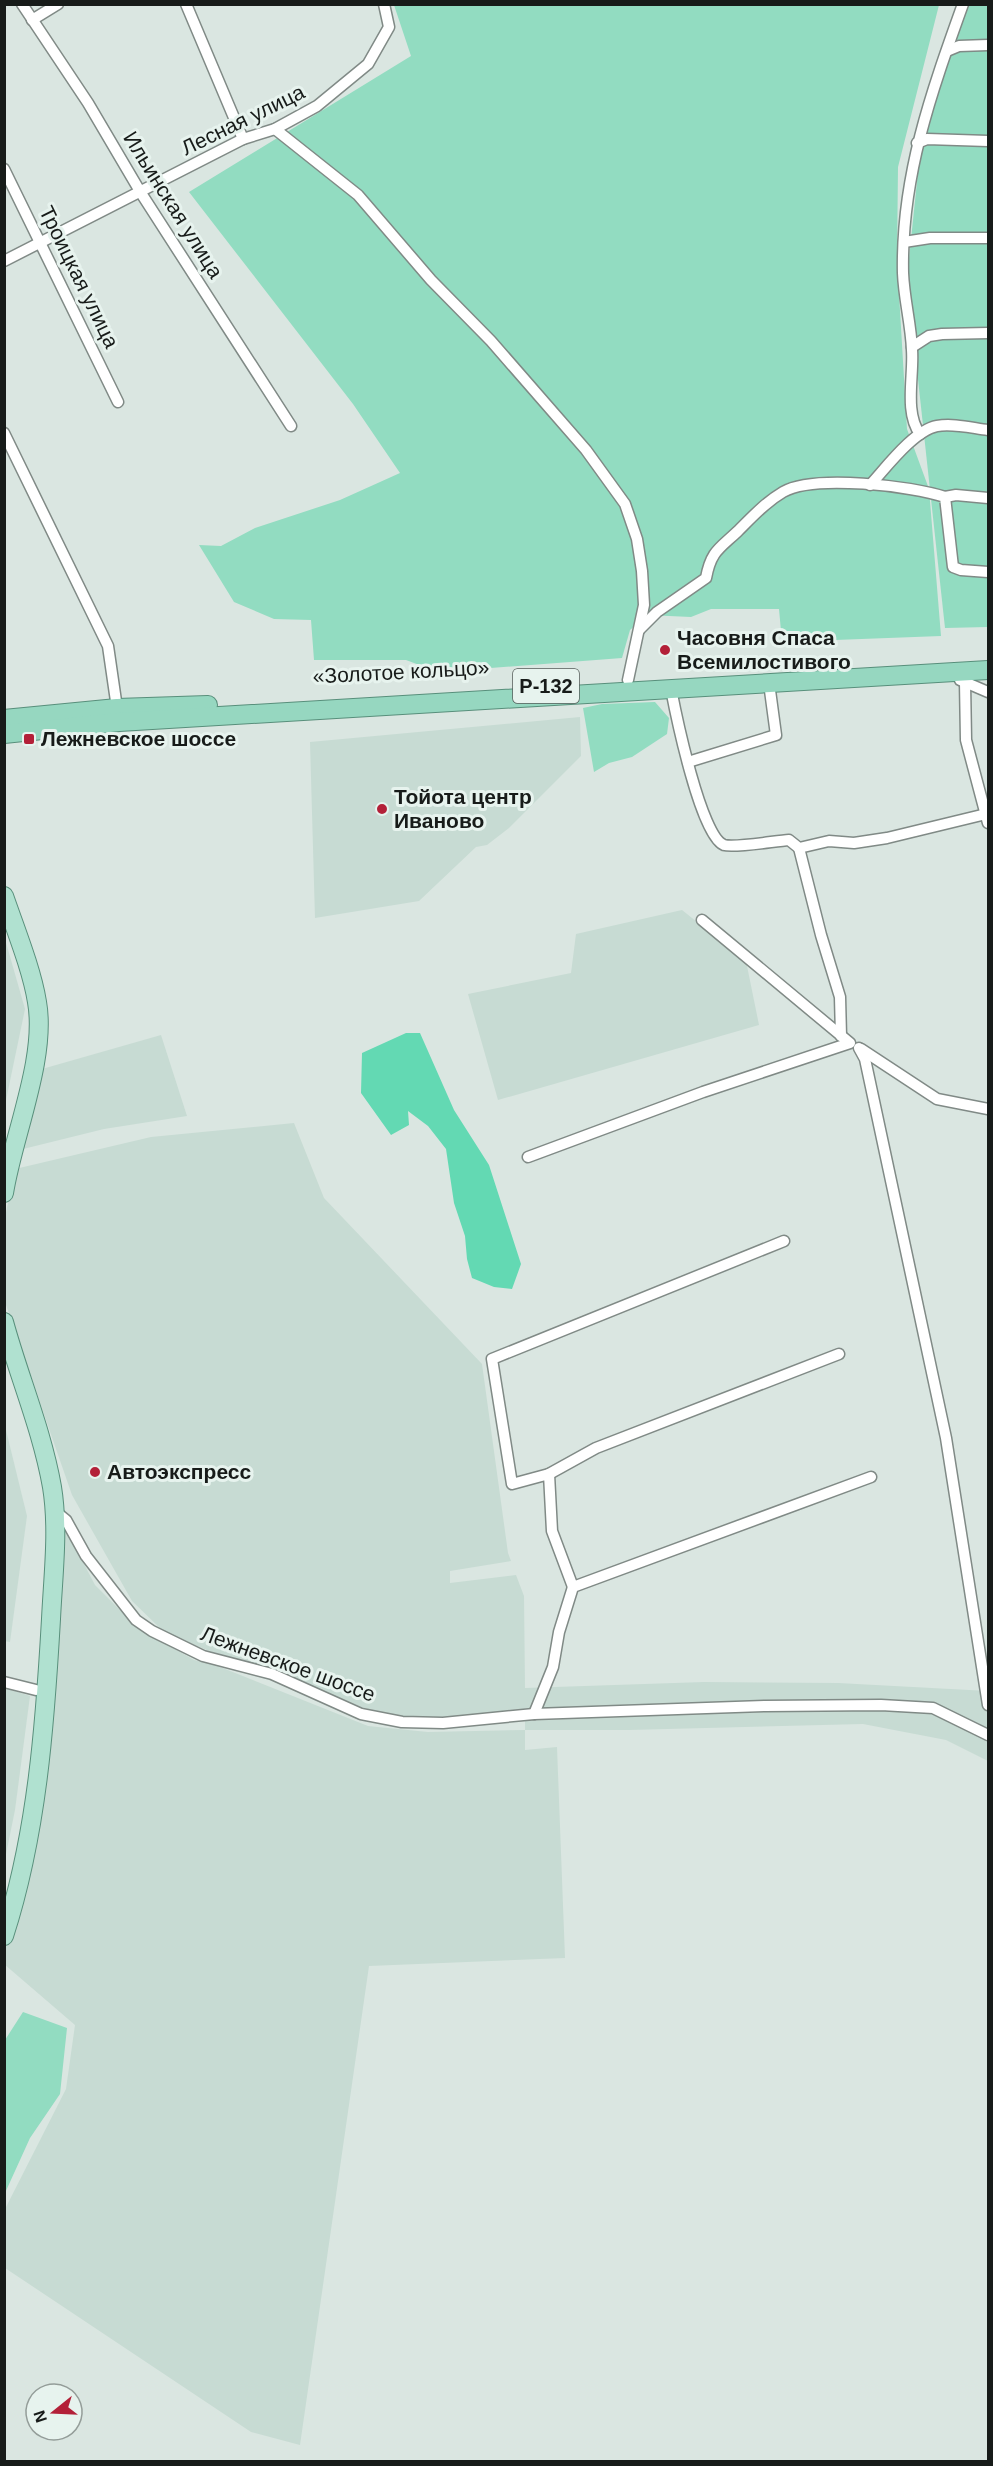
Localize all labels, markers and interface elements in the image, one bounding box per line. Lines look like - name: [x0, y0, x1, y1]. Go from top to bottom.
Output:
- street label: Лесная улица: [177, 80, 308, 159]
- street label: Ильинская улица: [119, 127, 228, 282]
- street label: Троицкая улица: [35, 202, 124, 352]
- place label: Часовня Спаса Всемилостивого: [677, 626, 851, 673]
- marker: Часовня Спаса Всемилостивого: [658, 643, 672, 657]
- street label: «Золотое кольцо»: [312, 655, 490, 688]
- road number: Р-132: [513, 669, 579, 703]
- place label: Лежневское шоссе: [41, 727, 236, 750]
- marker: Лежневское шоссе: [22, 732, 36, 746]
- place label: Тойота центр Иваново: [394, 785, 532, 832]
- marker: Тойота центр Иваново: [375, 802, 389, 816]
- place label: Автоэкспресс: [107, 1460, 251, 1483]
- marker: Автоэкспресс: [88, 1465, 102, 1479]
- street label: Лежневское шоссе: [198, 1621, 378, 1706]
- north arrow: [24, 2382, 84, 2442]
- text: N: [30, 2408, 50, 2425]

